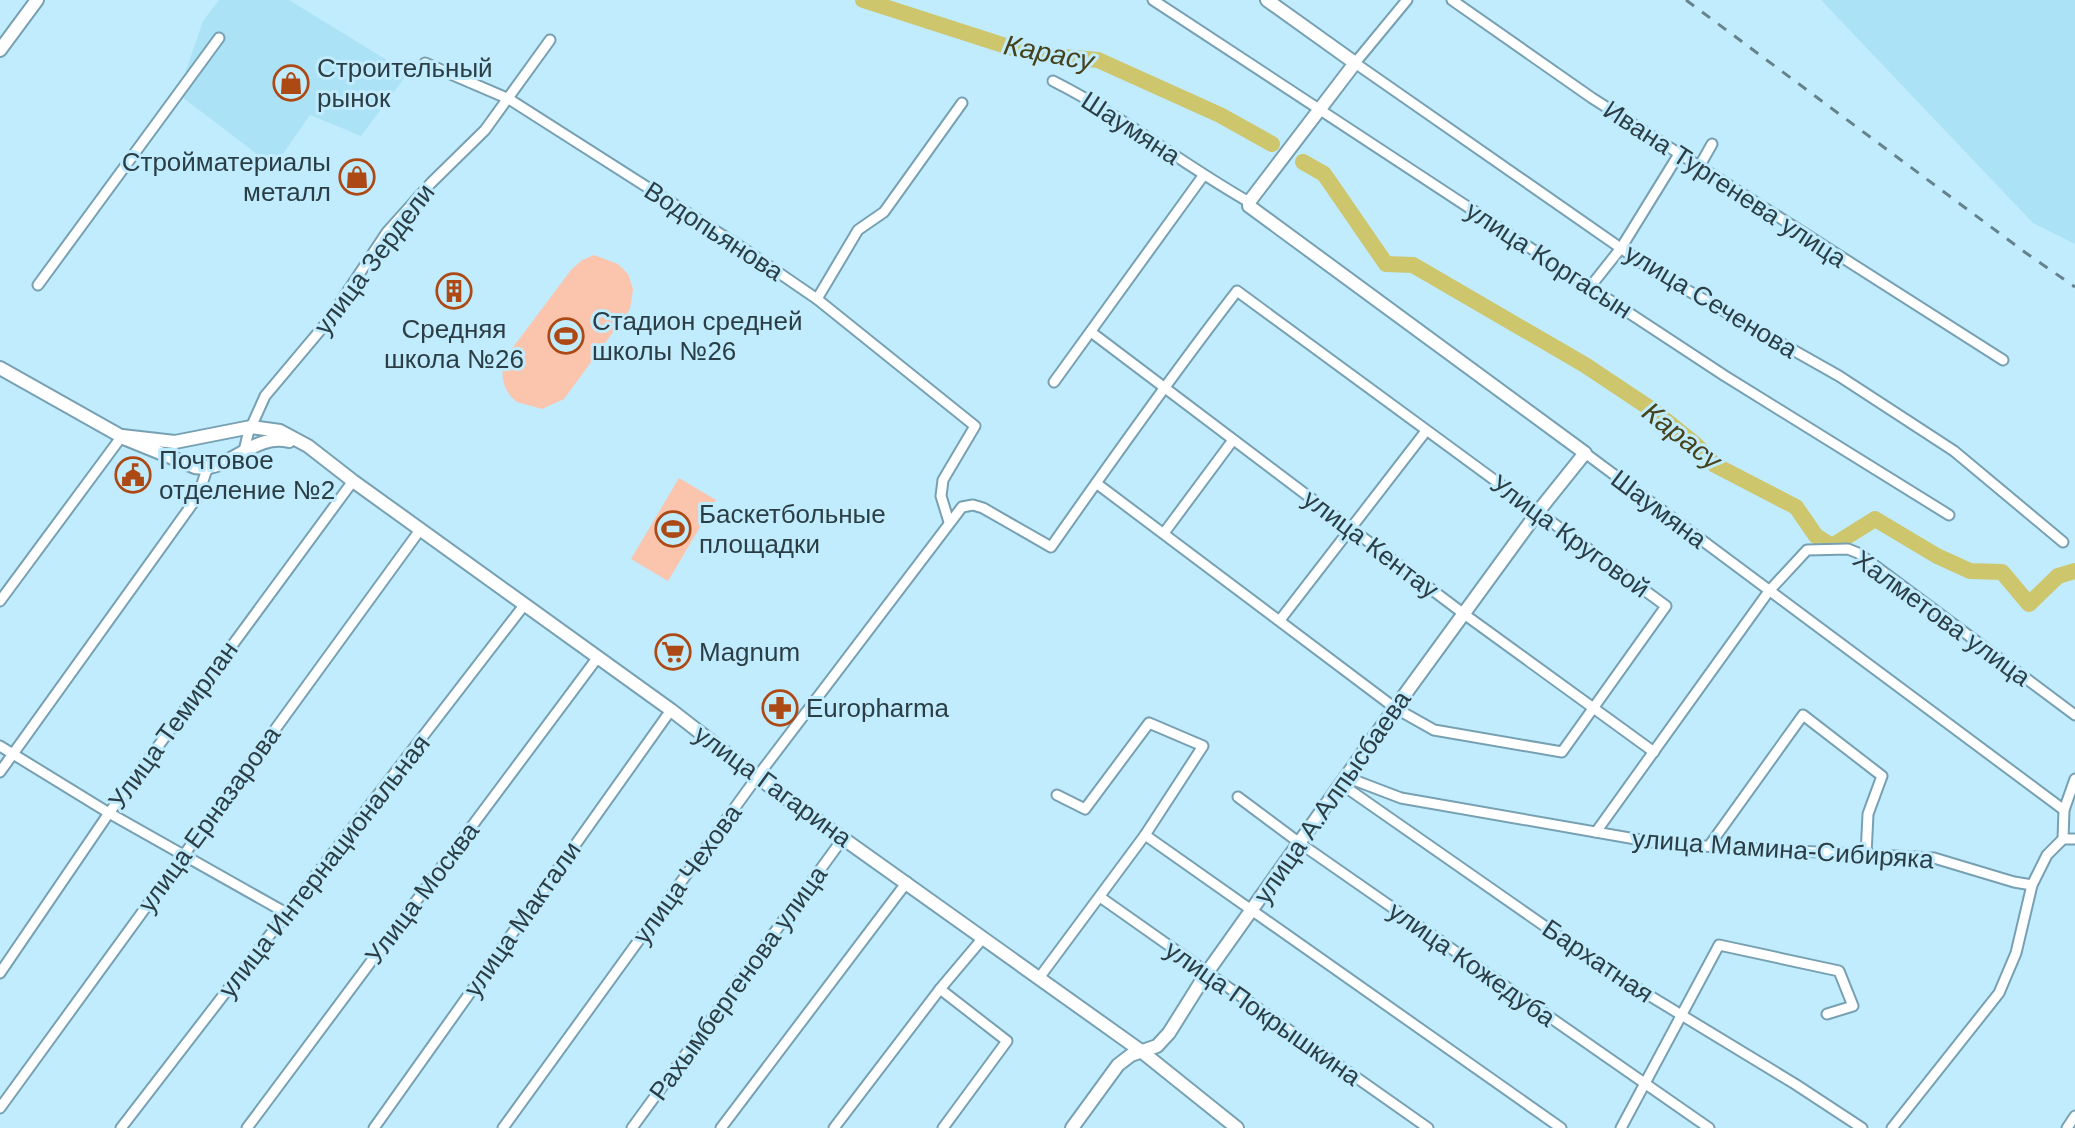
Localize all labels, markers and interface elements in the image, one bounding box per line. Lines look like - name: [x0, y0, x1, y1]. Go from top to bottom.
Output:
- water label: Карасу: [1001, 29, 1099, 77]
- place label: Строительный рынок: [317, 53, 493, 113]
- shop icon: Строительный рынок: [272, 64, 310, 102]
- street label: Шаумяна: [1076, 85, 1186, 171]
- street label: Ивана Тургенева улица: [1598, 94, 1852, 274]
- place label: Стройматериалы металл: [122, 147, 331, 207]
- shop icon: Стройматериалы металл: [338, 158, 376, 196]
- street label: Водопьянова: [639, 175, 789, 287]
- street label: улица Зердели: [307, 178, 441, 340]
- street label: улица Коргасын: [1460, 195, 1638, 325]
- street label: улица Сеченова: [1619, 238, 1803, 365]
- building icon: Средняя школа №26: [435, 272, 473, 310]
- place label: Стадион средней школы №26: [592, 306, 802, 366]
- place label: Средняя школа №26: [384, 314, 524, 374]
- sports icon: Стадион средней школы №26: [547, 317, 585, 355]
- water label: Карасу: [1637, 396, 1729, 477]
- place label: Почтовое отделение №2: [159, 445, 335, 505]
- public building icon: Почтовое отделение №2: [114, 456, 152, 494]
- street label: Шаумяна: [1605, 463, 1713, 555]
- street label: Улица Круговой: [1485, 468, 1655, 604]
- street label: улица Кентау: [1298, 483, 1444, 605]
- place label: Баскетбольные площадки: [699, 499, 886, 559]
- sports icon: Баскетбольные площадки: [654, 510, 692, 548]
- street label: Халметова улица: [1848, 544, 2037, 693]
- supermarket icon: Magnum: [654, 633, 692, 671]
- street label: Улица Темирлан: [102, 635, 244, 815]
- place label: Magnum: [699, 637, 800, 667]
- street label: улица А.Алпысбаева: [1247, 684, 1417, 909]
- pharmacy icon: Europharma: [761, 689, 799, 727]
- place label: Europharma: [806, 693, 950, 723]
- street label: улица Гагарина: [689, 719, 858, 853]
- street label: улица Ерназарова: [132, 720, 287, 918]
- street label: улица Интернациональная: [212, 729, 436, 1003]
- street label: улица Чехова: [626, 798, 748, 950]
- street label: Улица Москва: [359, 816, 485, 970]
- street label: улица Мамина-Сибиряка: [1631, 823, 1935, 875]
- street label: улица Мактали: [457, 836, 587, 1002]
- street label: Рахымбергенова улица: [643, 859, 834, 1106]
- street label: улица Кожедуба: [1383, 895, 1562, 1033]
- street label: Бархатная: [1537, 913, 1659, 1009]
- street label: улица Покрышкина: [1159, 934, 1367, 1092]

